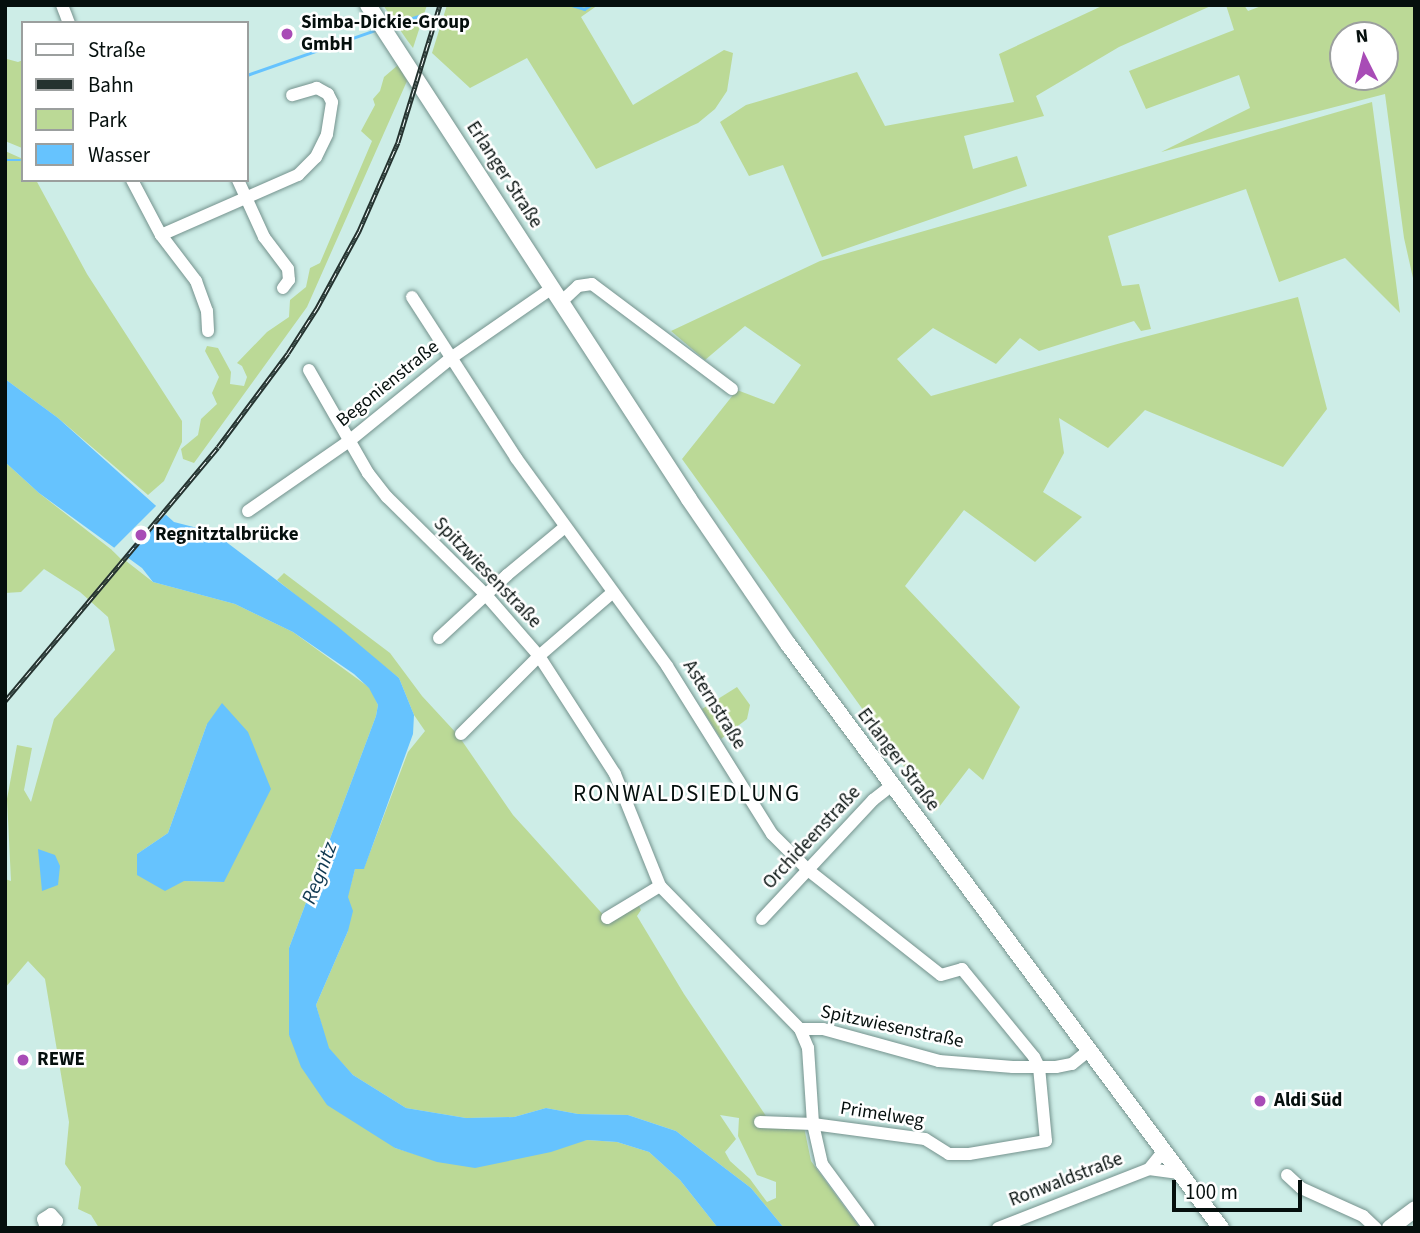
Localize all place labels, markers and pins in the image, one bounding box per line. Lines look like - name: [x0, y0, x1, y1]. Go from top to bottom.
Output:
- place label: Simba-Dickie-Group GmbH: [301, 12, 470, 56]
- marker: Simba-Dickie-Group GmbH: [279, 26, 295, 42]
- place label: Regnitztalbrücke: [155, 524, 299, 546]
- marker: Regnitztalbrücke: [133, 527, 149, 543]
- place label: REWE: [37, 1049, 85, 1071]
- marker: REWE: [15, 1052, 31, 1068]
- place label: Aldi Süd: [1274, 1090, 1342, 1112]
- marker: Aldi Süd: [1252, 1093, 1268, 1109]

